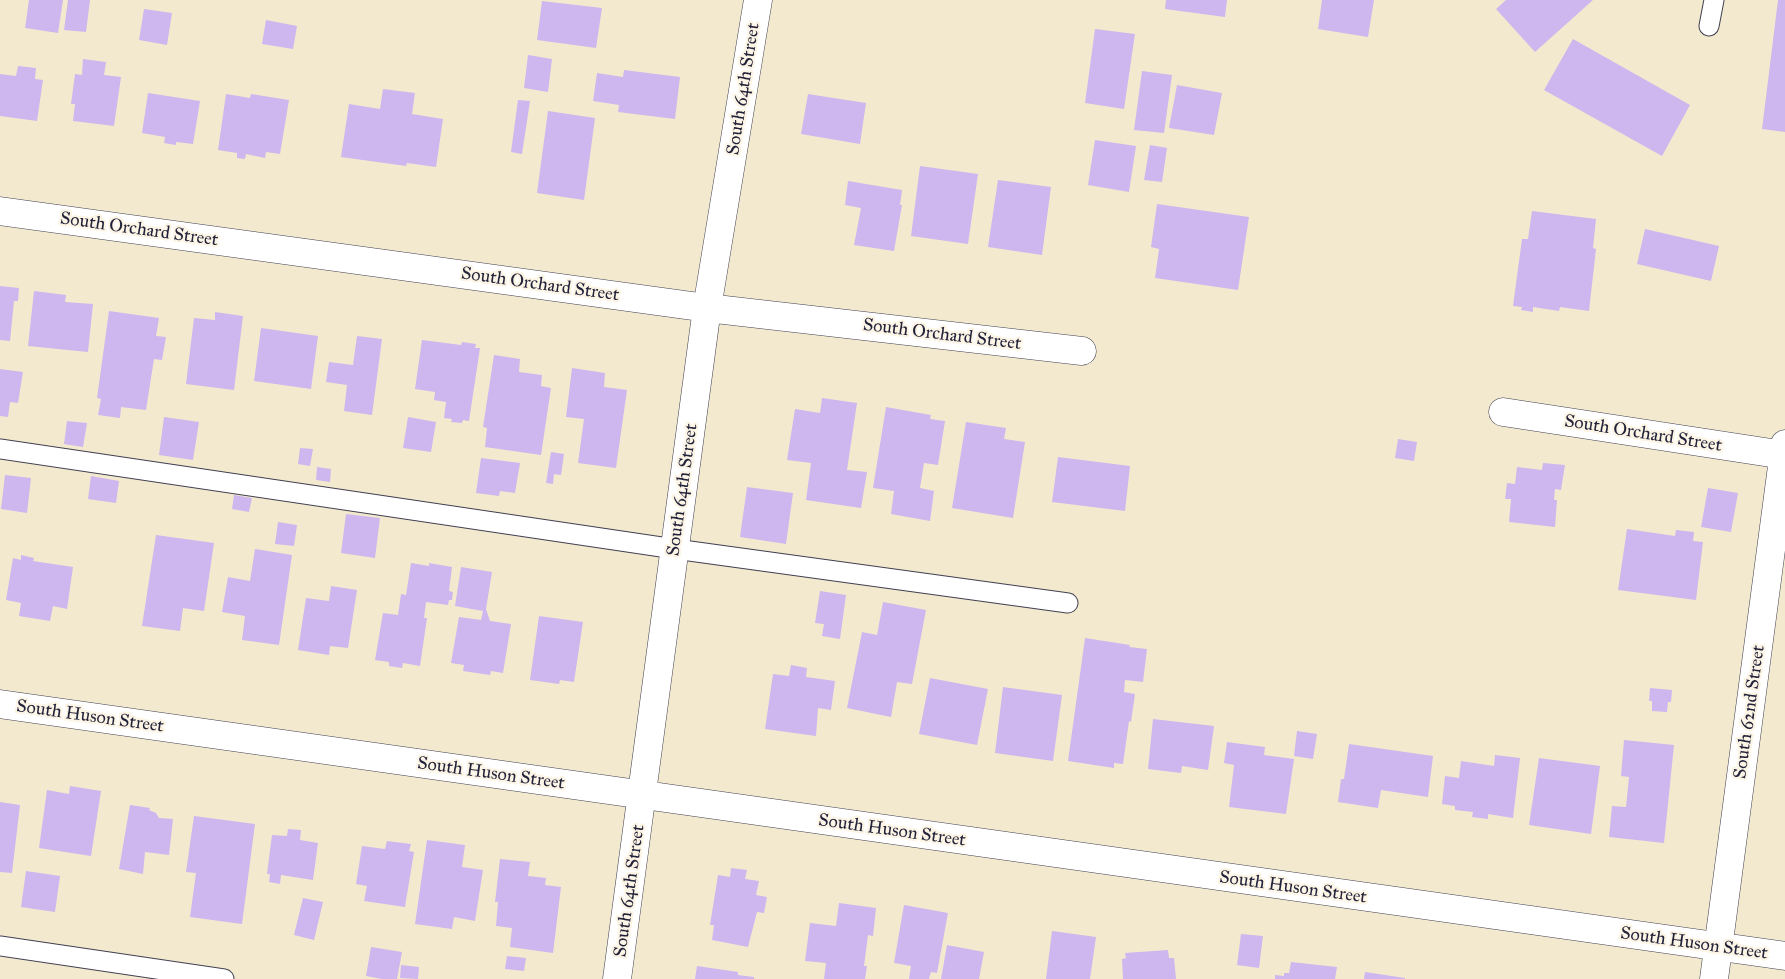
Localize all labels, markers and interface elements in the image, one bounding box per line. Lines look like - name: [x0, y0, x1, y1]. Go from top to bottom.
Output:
- street label: South 64th Street: [723, 21, 765, 157]
- street label: South Orchard Street: [59, 208, 219, 252]
- street label: South Orchard Street: [460, 263, 620, 307]
- street label: South Orchard Street: [862, 315, 1022, 355]
- street label: South Orchard Street: [1563, 411, 1723, 457]
- street label: South 64th Street: [663, 422, 703, 558]
- street label: South 62nd Street: [1730, 644, 1770, 780]
- street label: South Huson Street: [15, 696, 165, 738]
- street label: South Huson Street: [416, 753, 566, 795]
- street label: South Huson Street: [817, 810, 967, 852]
- street label: South 64th Street: [610, 823, 650, 959]
- street label: South Huson Street: [1218, 867, 1368, 909]
- street label: South Huson Street: [1619, 923, 1769, 965]

